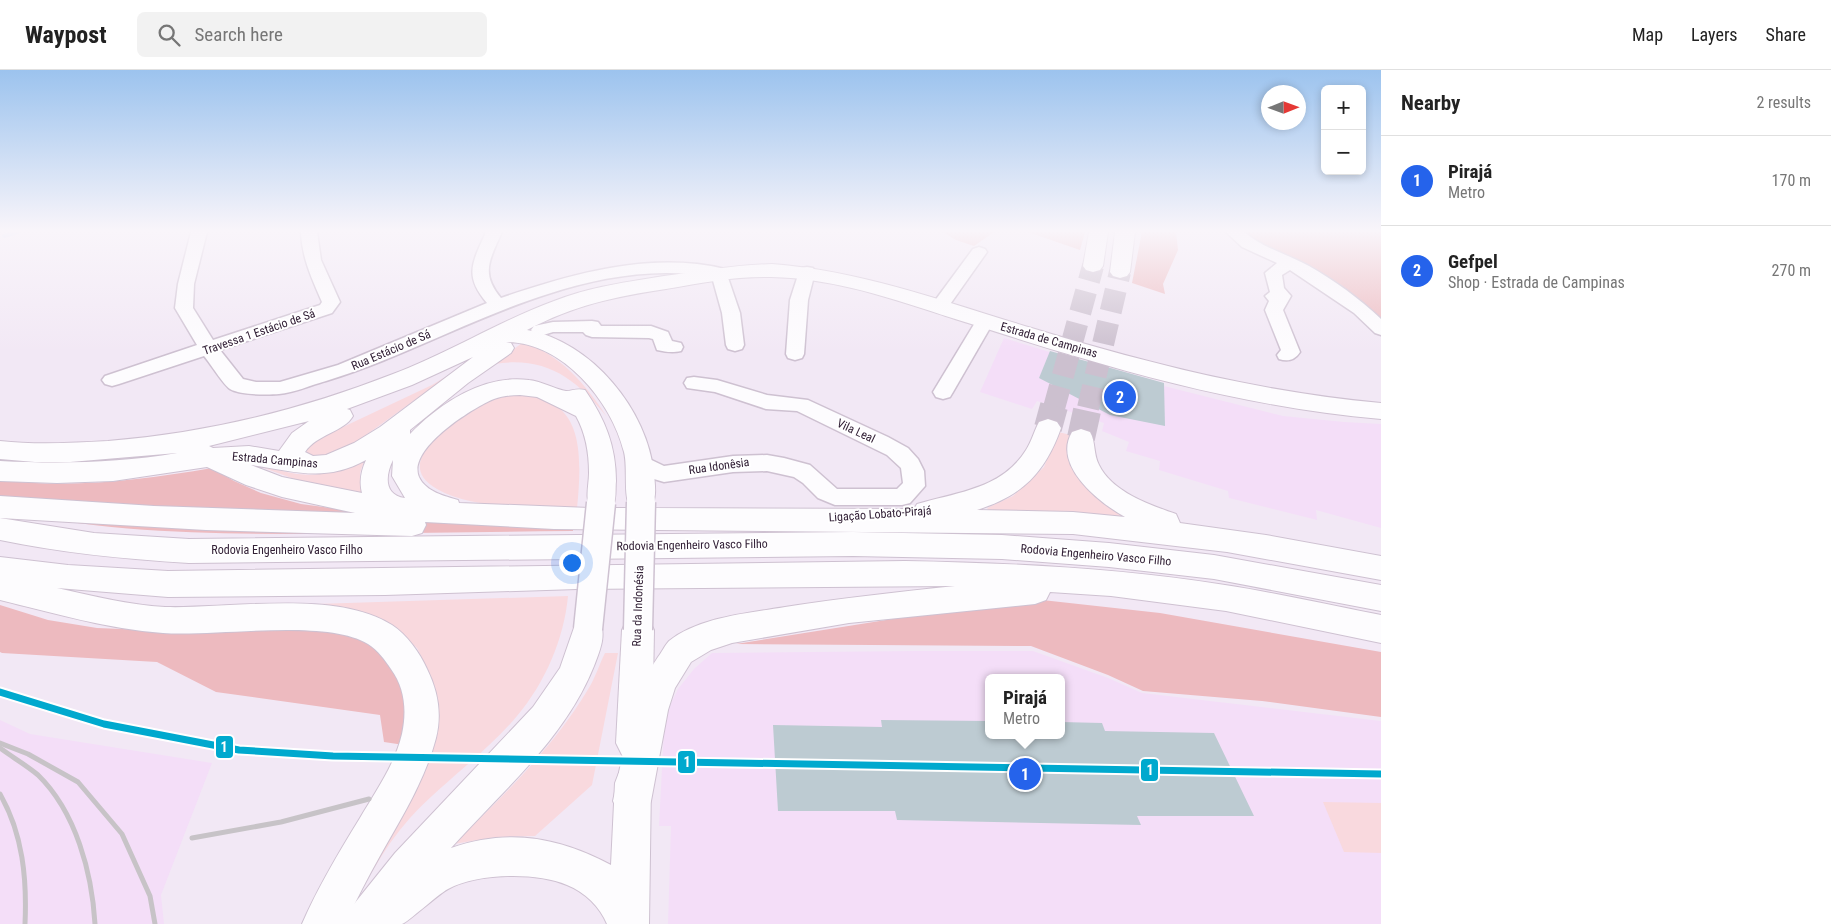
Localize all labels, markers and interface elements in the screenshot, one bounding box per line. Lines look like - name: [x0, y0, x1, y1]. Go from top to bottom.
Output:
- search box: [137, 12, 487, 57]
- text: Waypost: [25, 21, 107, 49]
- icon: search: [155, 21, 183, 49]
- text: Search here: [195, 23, 283, 46]
- text: Map: [1632, 24, 1663, 45]
- text: Layers: [1691, 24, 1738, 45]
- text: Share: [1766, 24, 1806, 45]
- north arrow: [1261, 85, 1306, 130]
- map controls: [1321, 85, 1366, 175]
- button: +: [1321, 85, 1366, 130]
- text: Nearby: [1401, 91, 1460, 115]
- text: 2 results: [1756, 93, 1811, 112]
- button: −: [1321, 130, 1366, 175]
- text: Pirajá: [1448, 160, 1492, 183]
- text: 1: [1413, 171, 1421, 190]
- text: 170 m: [1772, 171, 1811, 190]
- text: Metro: [1448, 183, 1485, 202]
- text: Gefpel: [1448, 250, 1498, 273]
- text: 2: [1413, 261, 1421, 280]
- text: 270 m: [1772, 261, 1811, 280]
- text: Shop · Estrada de Campinas: [1448, 273, 1625, 292]
- street label: Travessa 1 Estácio de Sá: [201, 306, 317, 358]
- street label: Estrada de Campinas: [999, 319, 1099, 361]
- street label: Rua Estácio de Sá: [349, 327, 433, 373]
- pin: 2: [1104, 378, 1136, 416]
- street label: Vila Leal: [835, 416, 877, 446]
- street label: Estrada Campinas: [232, 449, 318, 471]
- street label: Rua Idonêsia: [688, 455, 750, 477]
- street label: Ligação Lobato-Pirajá: [828, 503, 932, 525]
- street label: Rodovia Engenheiro Vasco Filho: [616, 537, 768, 553]
- street label: Rodovia Engenheiro Vasco Filho: [1020, 541, 1172, 569]
- street label: Rodovia Engenheiro Vasco Filho: [211, 543, 363, 557]
- your location: [559, 550, 585, 576]
- street label: Rua da Indonésia: [630, 565, 646, 647]
- popup: [985, 674, 1065, 739]
- text: Pirajá: [1003, 686, 1047, 709]
- text: Metro: [1003, 709, 1040, 728]
- line badge: 1: [215, 735, 234, 759]
- text: 1: [220, 739, 228, 755]
- line badge: 1: [677, 750, 696, 774]
- text: 1: [683, 754, 691, 770]
- pin: 1: [1009, 755, 1041, 793]
- line badge: 1: [1140, 758, 1159, 782]
- text: 1: [1146, 762, 1154, 778]

